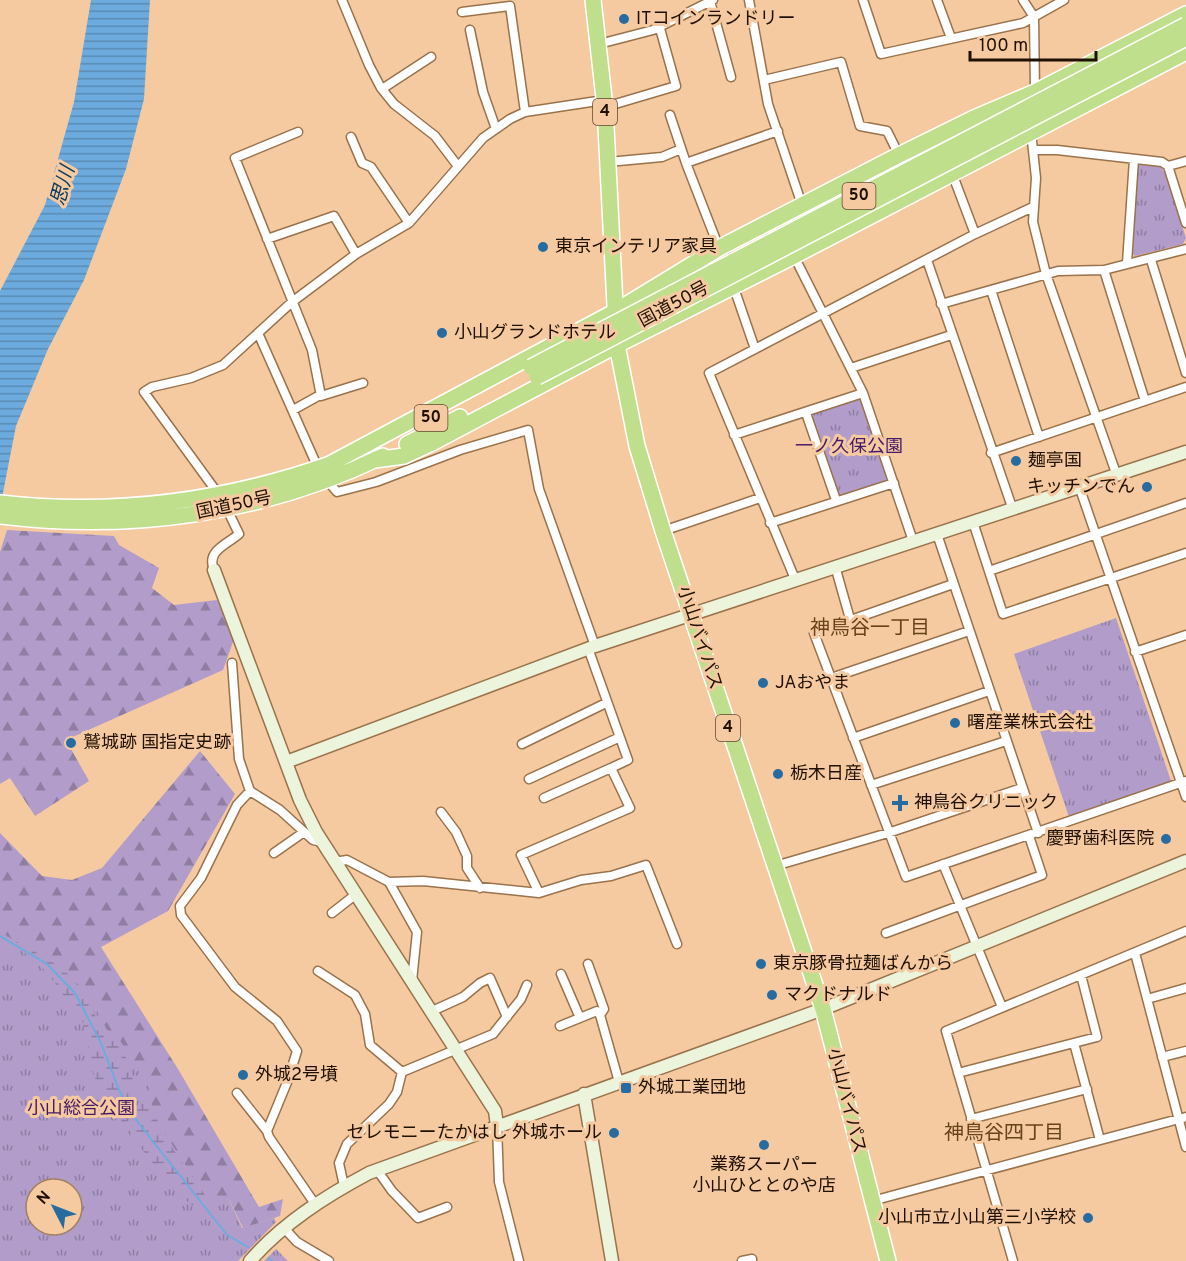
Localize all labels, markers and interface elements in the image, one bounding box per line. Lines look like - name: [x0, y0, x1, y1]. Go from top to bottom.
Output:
- place label: ITコインランドリー: [636, 8, 796, 31]
- marker: ITコインランドリー: [617, 12, 631, 26]
- scale bar: [970, 24, 1096, 62]
- text: 100 m: [979, 35, 1028, 58]
- road number: 4: [593, 99, 617, 125]
- water label: 思川: [46, 161, 83, 209]
- road number: 50: [842, 183, 876, 209]
- place label: 東京インテリア家具: [555, 236, 717, 259]
- marker: 東京インテリア家具: [536, 240, 550, 254]
- street label: 国道50号: [635, 277, 713, 333]
- place label: 小山グランドホテル: [454, 322, 616, 345]
- marker: 小山グランドホテル: [435, 326, 449, 340]
- road number: 50: [414, 405, 448, 431]
- park label: 一ノ久保公園: [795, 436, 903, 459]
- place label: 麺亭国: [1028, 450, 1082, 473]
- marker: 麺亭国: [1009, 454, 1023, 468]
- place label: キッチンでん: [1027, 476, 1135, 499]
- marker: キッチンでん: [1140, 480, 1154, 494]
- street label: 国道50号: [194, 487, 274, 525]
- street label: 小山バイパス: [671, 583, 727, 693]
- district label: 神鳥谷一丁目: [810, 616, 930, 642]
- place label: JAおやま: [775, 672, 850, 695]
- marker: JAおやま: [756, 676, 770, 690]
- place label: 曙産業株式会社: [967, 712, 1093, 735]
- road number: 4: [716, 715, 740, 741]
- marker: 曙産業株式会社: [948, 716, 962, 730]
- place label: 鷲城跡 国指定史跡: [83, 732, 231, 755]
- marker: 鷲城跡 国指定史跡: [64, 736, 78, 750]
- place label: 栃木日産: [790, 763, 862, 786]
- marker: 栃木日産: [771, 767, 785, 781]
- place label: 神鳥谷クリニック: [914, 792, 1058, 815]
- marker: 神鳥谷クリニック: [891, 794, 909, 812]
- place label: 慶野歯科医院: [1046, 828, 1154, 851]
- marker: 慶野歯科医院: [1159, 832, 1173, 846]
- place label: 東京豚骨拉麺ばんから: [773, 953, 953, 976]
- marker: 東京豚骨拉麺ばんから: [754, 957, 768, 971]
- place label: マクドナルド: [784, 984, 892, 1007]
- marker: マクドナルド: [765, 988, 779, 1002]
- street label: 小山バイパス: [822, 1046, 870, 1156]
- place label: 外城2号墳: [255, 1064, 338, 1087]
- marker: 外城2号墳: [236, 1068, 250, 1082]
- place label: 外城工業団地: [638, 1077, 746, 1100]
- marker: 外城工業団地: [619, 1081, 633, 1095]
- park label: 小山総合公園: [27, 1098, 135, 1121]
- district label: 神鳥谷四丁目: [944, 1121, 1064, 1147]
- place label: セレモニーたかはし 外城ホール: [346, 1122, 602, 1145]
- marker: セレモニーたかはし 外城ホール: [607, 1126, 621, 1140]
- marker: 業務スーパー 小山ひととのや店: [757, 1138, 771, 1152]
- place label: 業務スーパー 小山ひととのや店: [692, 1154, 836, 1198]
- north arrow: [24, 1177, 84, 1237]
- text: N: [33, 1187, 56, 1209]
- place label: 小山市立小山第三小学校: [878, 1207, 1076, 1230]
- marker: 小山市立小山第三小学校: [1081, 1211, 1095, 1225]

